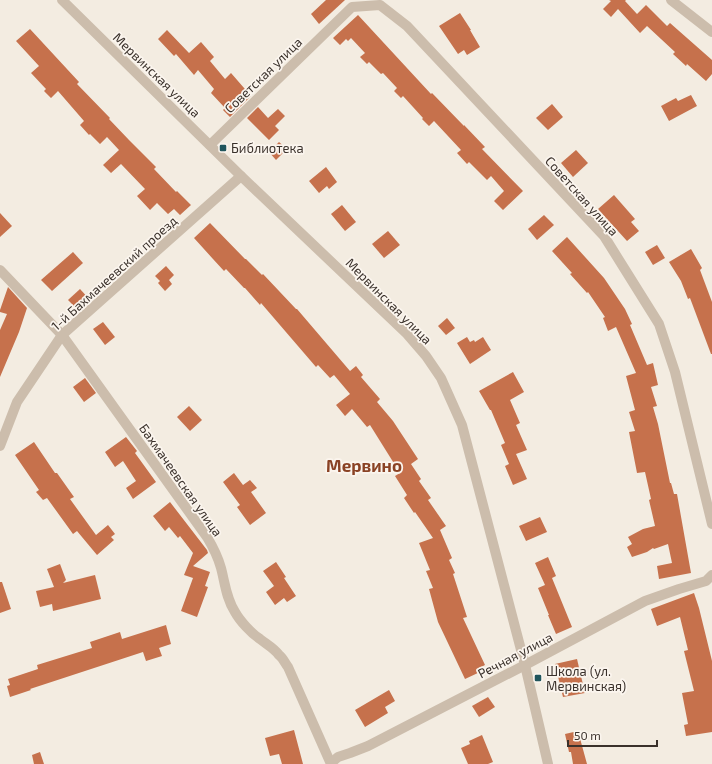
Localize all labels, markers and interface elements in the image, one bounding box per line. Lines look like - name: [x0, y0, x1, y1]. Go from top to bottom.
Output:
- street label: Мервинская улица: [110, 29, 204, 121]
- street label: Советская улица: [221, 34, 305, 116]
- place label: Библиотека: [231, 140, 304, 156]
- marker: Библиотека: [218, 143, 228, 153]
- street label: Советская улица: [542, 153, 622, 239]
- street label: 1-й Бахмачеевский проезд: [48, 212, 180, 334]
- street label: Мервинская улица: [343, 255, 435, 347]
- street label: Бахмачеевская улица: [136, 421, 226, 539]
- district label: Мервино: [326, 455, 402, 475]
- street label: Речная улица: [475, 629, 555, 681]
- place label: Школа (ул. Мервинская): [546, 663, 626, 694]
- marker: Школа (ул. Мервинская): [533, 673, 543, 683]
- scale bar: [568, 722, 657, 748]
- text: 50 m: [574, 728, 601, 742]

